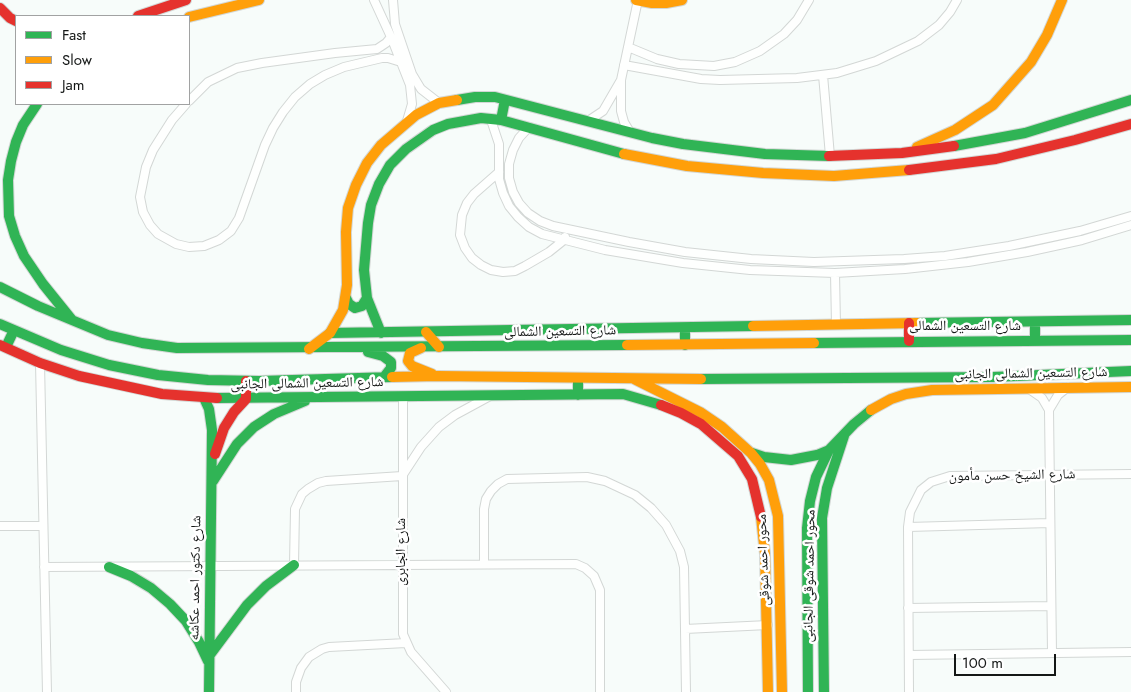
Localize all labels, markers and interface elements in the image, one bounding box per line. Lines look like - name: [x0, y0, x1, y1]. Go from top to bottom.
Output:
- legend: [15, 15, 190, 105]
- text: Fast: [62, 24, 86, 46]
- text: Slow: [62, 49, 92, 71]
- text: Jam: [62, 74, 85, 96]
- street label: شارع التسعين الشمالى: [909, 319, 1021, 335]
- street label: شارع التسعين الشمالى: [504, 323, 616, 341]
- street label: شارع التسعين الشمالى الجانبى: [954, 364, 1108, 384]
- street label: شارع التسعين الشمالى الجانبى: [230, 374, 384, 394]
- street label: شارع الشيخ حسن مأمون: [949, 466, 1075, 486]
- street label: محور احمد شوقى الجانبى: [800, 509, 820, 643]
- street label: محور احمد شوقى: [754, 514, 774, 606]
- street label: شارع دكتور احمد عكاشه: [187, 515, 205, 641]
- street label: شارع الجابرى: [394, 518, 410, 586]
- scale bar: [956, 644, 1058, 676]
- text: 100 m: [962, 652, 1003, 674]

